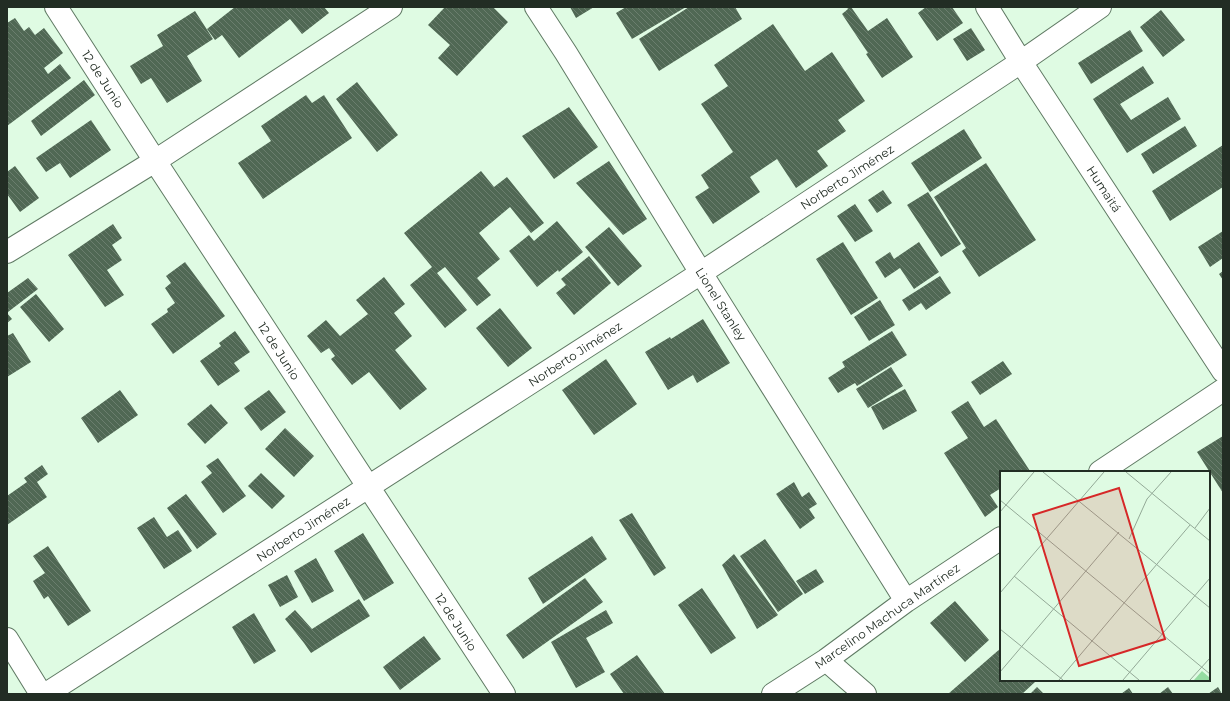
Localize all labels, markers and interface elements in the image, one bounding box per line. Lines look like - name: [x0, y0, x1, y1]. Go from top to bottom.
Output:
- street label: 12 de Junio: [79, 47, 127, 111]
- street label: Norberto Jiménez: [797, 141, 897, 213]
- street label: Humaitá: [1083, 163, 1125, 215]
- street label: Lionel Stanley: [692, 265, 750, 344]
- street label: Norberto Jiménez: [525, 318, 625, 390]
- street label: 12 de Junio: [255, 319, 303, 383]
- inset map: [1000, 471, 1210, 681]
- street label: Norberto Jiménez: [253, 493, 353, 565]
- street label: Marcelino Machuca Martínez: [812, 560, 962, 672]
- street label: 12 de Junio: [432, 590, 480, 654]

